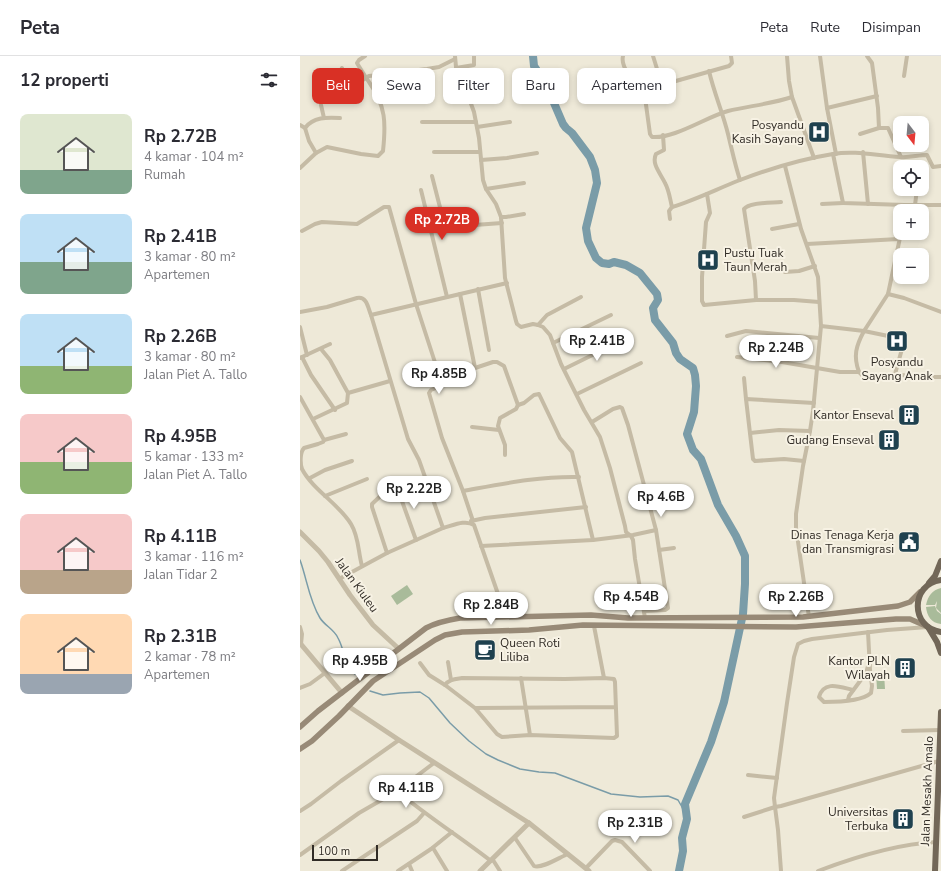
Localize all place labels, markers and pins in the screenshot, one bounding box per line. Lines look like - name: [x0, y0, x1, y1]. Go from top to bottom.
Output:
- place label: Posyandu Kasih Sayang: [732, 117, 804, 147]
- hospital icon: Posyandu Kasih Sayang: [806, 119, 832, 145]
- pin: Rp 2.72B: [401, 207, 483, 241]
- place label: Pustu Tuak Taun Merah: [724, 245, 787, 275]
- hospital icon: Pustu Tuak Taun Merah: [695, 247, 721, 273]
- pin: Rp 2.41B: [556, 328, 638, 362]
- hospital icon: Posyandu Sayang Anak: [884, 328, 910, 354]
- pin: Rp 2.24B: [735, 335, 817, 369]
- place label: Posyandu Sayang Anak: [862, 354, 933, 384]
- pin: Rp 4.85B: [398, 361, 480, 395]
- building icon: Kantor Enseval: [896, 402, 922, 428]
- place label: Kantor Enseval: [813, 407, 894, 423]
- building icon: Gudang Enseval: [876, 427, 902, 453]
- place label: Gudang Enseval: [786, 432, 874, 448]
- pin: Rp 2.22B: [373, 476, 455, 510]
- pin: Rp 4.6B: [624, 484, 698, 518]
- place label: Dinas Tenaga Kerja dan Transmigrasi: [791, 527, 894, 557]
- public building icon: Dinas Tenaga Kerja dan Transmigrasi: [896, 529, 922, 555]
- pin: Rp 4.54B: [590, 584, 672, 618]
- pin: Rp 2.26B: [755, 584, 837, 618]
- pin: Rp 2.84B: [450, 592, 532, 626]
- place label: Queen Roti Liliba: [500, 635, 560, 665]
- cafe icon: Queen Roti Liliba: [472, 637, 498, 663]
- pin: Rp 4.95B: [319, 648, 401, 682]
- place label: Kantor PLN Wilayah: [828, 653, 890, 683]
- building icon: Kantor PLN Wilayah: [892, 655, 918, 681]
- pin: Rp 4.11B: [365, 775, 447, 809]
- place label: Universitas Terbuka: [828, 804, 888, 834]
- building icon: Universitas Terbuka: [890, 806, 916, 832]
- pin: Rp 2.31B: [594, 810, 676, 844]

